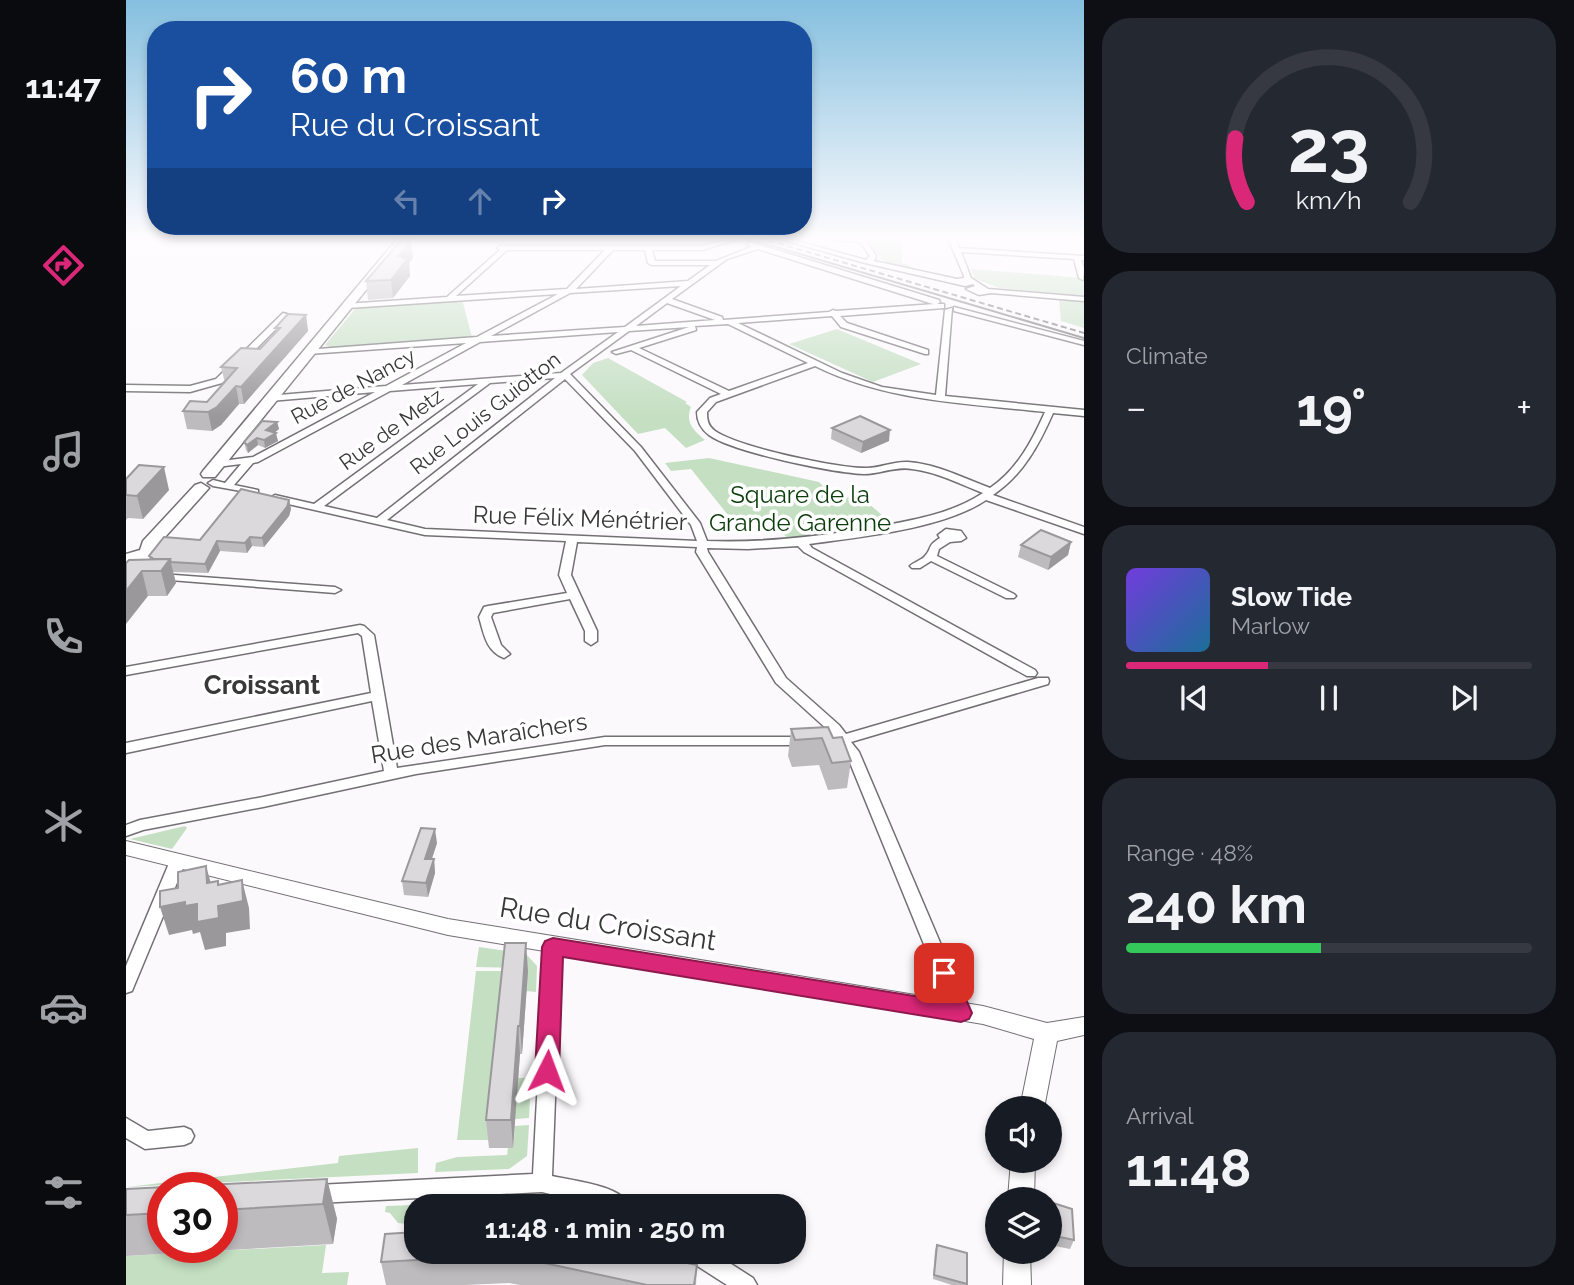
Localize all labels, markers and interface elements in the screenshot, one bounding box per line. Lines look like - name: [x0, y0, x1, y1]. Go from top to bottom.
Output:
- text: 60 m: [290, 47, 407, 104]
- icon: right: [175, 49, 266, 140]
- text: 11:47: [25, 68, 101, 105]
- text: 23: [1288, 104, 1370, 189]
- text: Rue du Croissant: [290, 106, 540, 143]
- icon: left: [388, 182, 426, 220]
- icon: ahead: [461, 182, 499, 220]
- icon: right: [534, 182, 572, 220]
- text: km/h: [1296, 185, 1362, 215]
- icon: directions: [39, 241, 88, 290]
- text: Climate: [1126, 342, 1208, 369]
- street label: Rue de Nancy: [287, 343, 419, 429]
- street label: Rue Louis Guiotton: [405, 347, 565, 479]
- text: 19°: [1297, 377, 1366, 438]
- street label: Rue de Metz: [334, 383, 448, 475]
- text: −: [1126, 385, 1146, 430]
- text: +: [1516, 385, 1532, 430]
- icon: music: [39, 427, 88, 476]
- park label: Square de la Grande Garenne: [709, 480, 891, 537]
- street label: Rue Félix Ménétrier: [472, 500, 688, 536]
- text: Slow Tide: [1231, 582, 1352, 612]
- icon: phone: [39, 612, 88, 661]
- text: Marlow: [1231, 612, 1310, 639]
- district label: Croissant: [204, 670, 320, 700]
- icon: previous: [1175, 679, 1213, 717]
- icon: pause: [1310, 679, 1348, 717]
- icon: next: [1445, 679, 1483, 717]
- street label: Rue des Maraîchers: [369, 707, 589, 769]
- icon: climate: [39, 797, 88, 846]
- text: Range · 48%: [1126, 839, 1253, 866]
- text: 240 km: [1126, 874, 1307, 935]
- street label: Rue du Croissant: [497, 891, 719, 957]
- pin: [914, 943, 974, 1003]
- icon: arrive: [925, 954, 963, 992]
- icon: car: [39, 983, 88, 1032]
- position arrow: [510, 1034, 584, 1108]
- map controls: [985, 1096, 1062, 1264]
- button: sound: [985, 1096, 1062, 1173]
- text: Arrival: [1126, 1102, 1193, 1129]
- text: 11:48: [1126, 1137, 1251, 1198]
- icon: filters: [39, 1168, 88, 1217]
- speed limit sign: 30: [147, 1172, 238, 1263]
- button: layers: [985, 1187, 1062, 1264]
- text: 11:48 · 1 min · 250 m: [485, 1214, 725, 1244]

